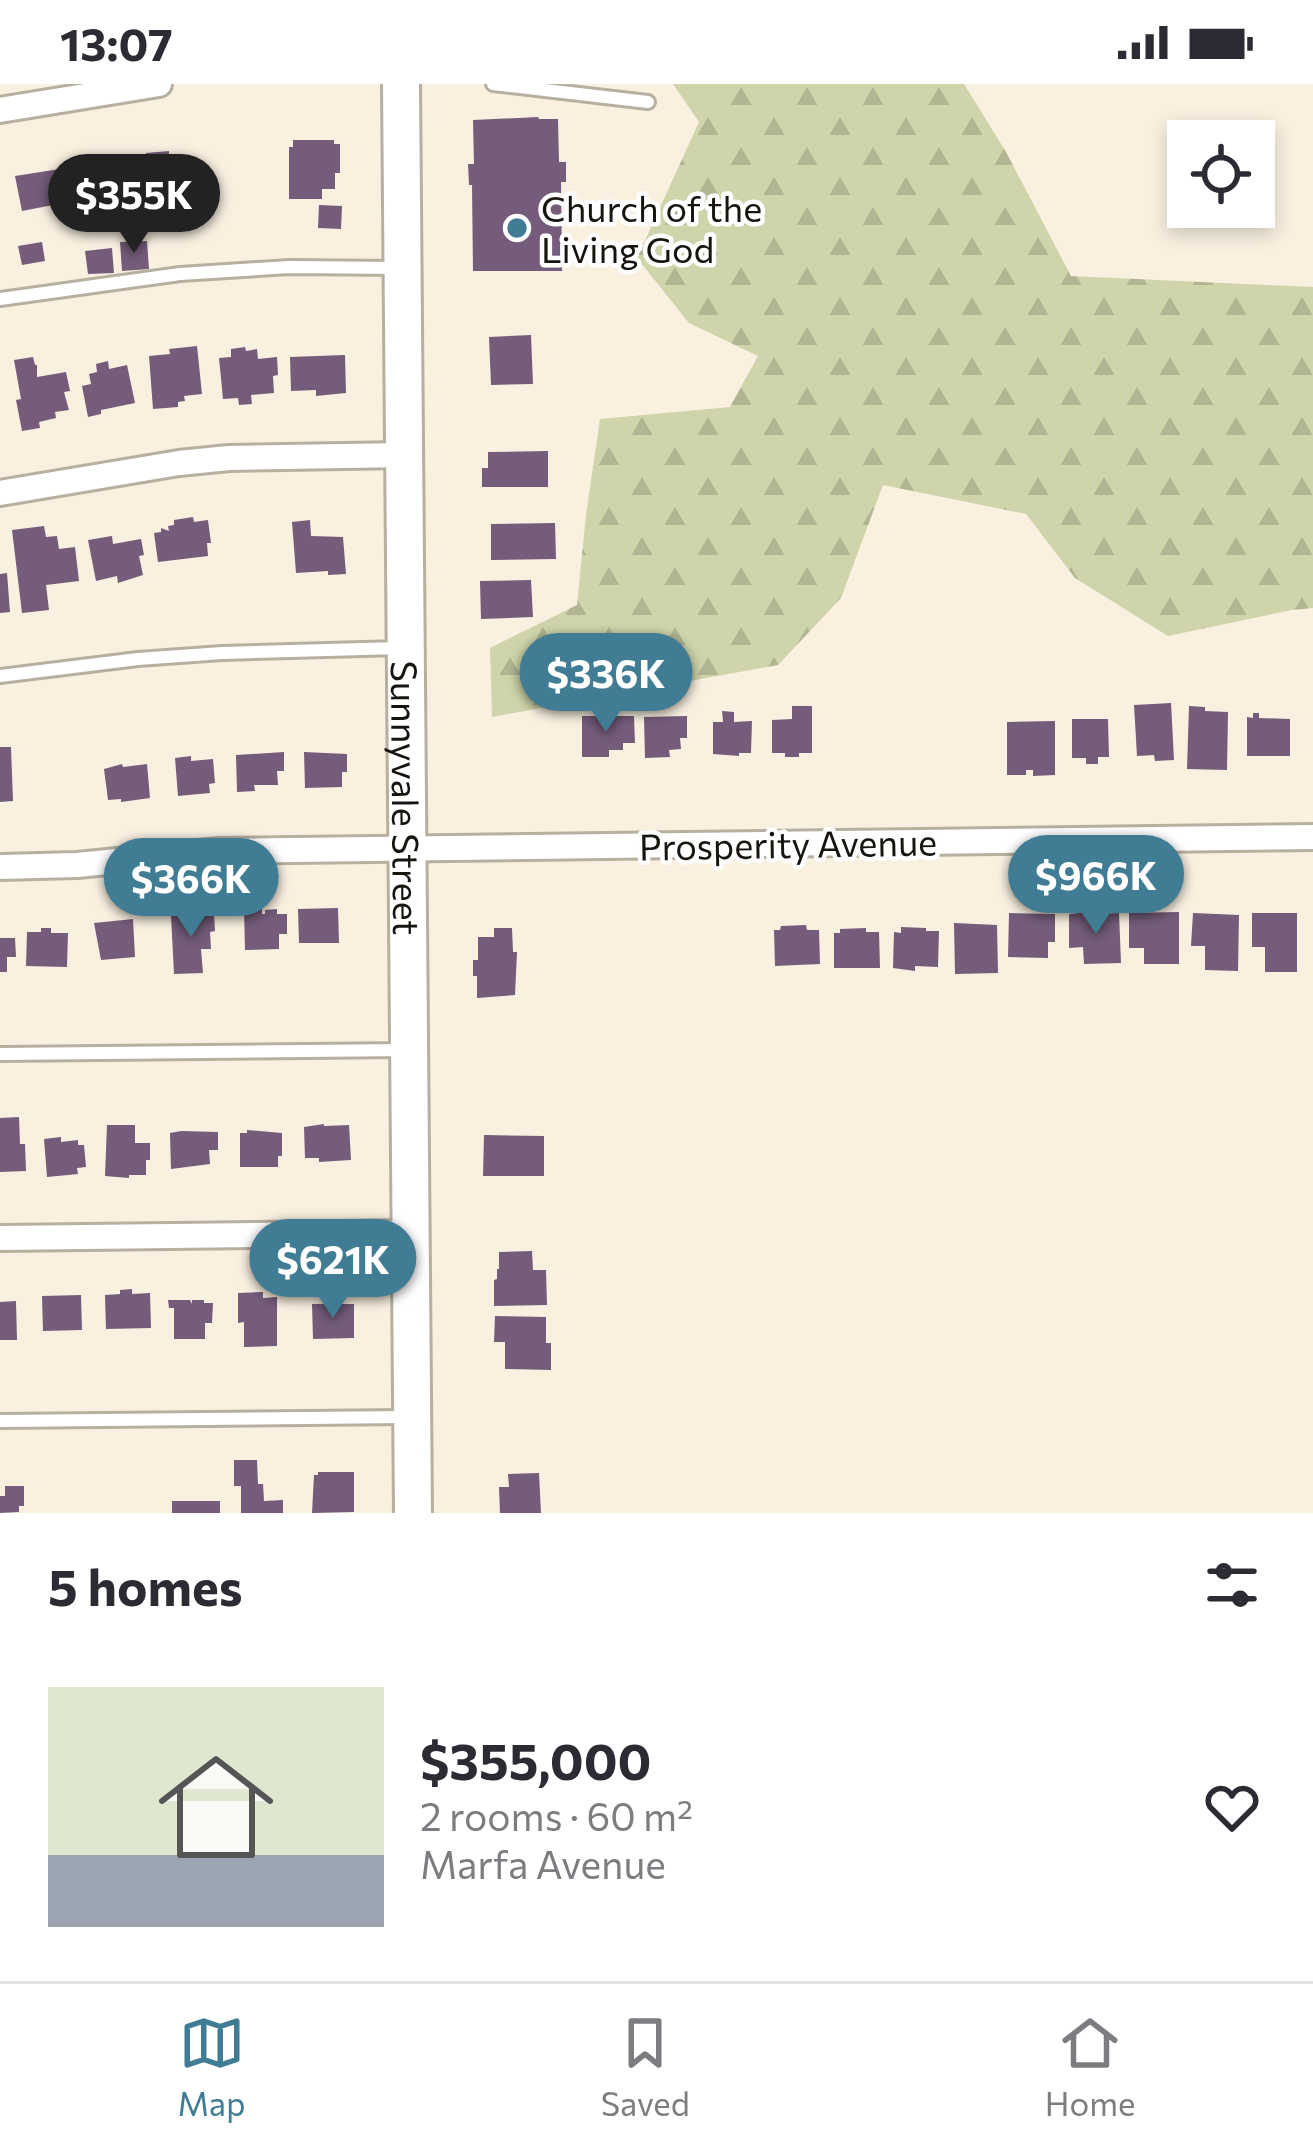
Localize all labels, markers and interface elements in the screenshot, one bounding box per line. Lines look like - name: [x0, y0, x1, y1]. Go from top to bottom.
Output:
- text: 13:07: [60, 15, 173, 70]
- map controls: [1167, 120, 1275, 228]
- button: locate: [1167, 120, 1275, 228]
- pin: $355K: [50, 154, 218, 256]
- text: $355K: [75, 169, 193, 217]
- place label: Church of the Living God: [541, 185, 762, 270]
- marker: Church of the Living God: [504, 215, 530, 241]
- pin: $336K: [522, 633, 690, 735]
- text: $336K: [547, 648, 665, 696]
- street label: Sunnyvale Street: [384, 661, 430, 935]
- street label: Prosperity Avenue: [639, 818, 937, 868]
- pin: $966K: [1012, 835, 1180, 937]
- pin: $366K: [107, 838, 275, 940]
- text: $966K: [1035, 850, 1157, 898]
- text: $366K: [131, 853, 251, 901]
- pin: $621K: [249, 1219, 417, 1321]
- text: $621K: [276, 1234, 390, 1282]
- icon: filters: [1199, 1552, 1265, 1618]
- text: 5 homes: [48, 1554, 243, 1617]
- text: $355,000: [420, 1728, 652, 1791]
- icon: home: [144, 1735, 288, 1879]
- icon: heart: [1199, 1774, 1265, 1840]
- text: 2 rooms · 60 m²: [420, 1791, 693, 1839]
- text: Marfa Avenue: [420, 1839, 666, 1887]
- tab: Map: [178, 2010, 246, 2123]
- tab: Saved: [601, 2010, 690, 2123]
- tab: Home: [1045, 2010, 1135, 2123]

